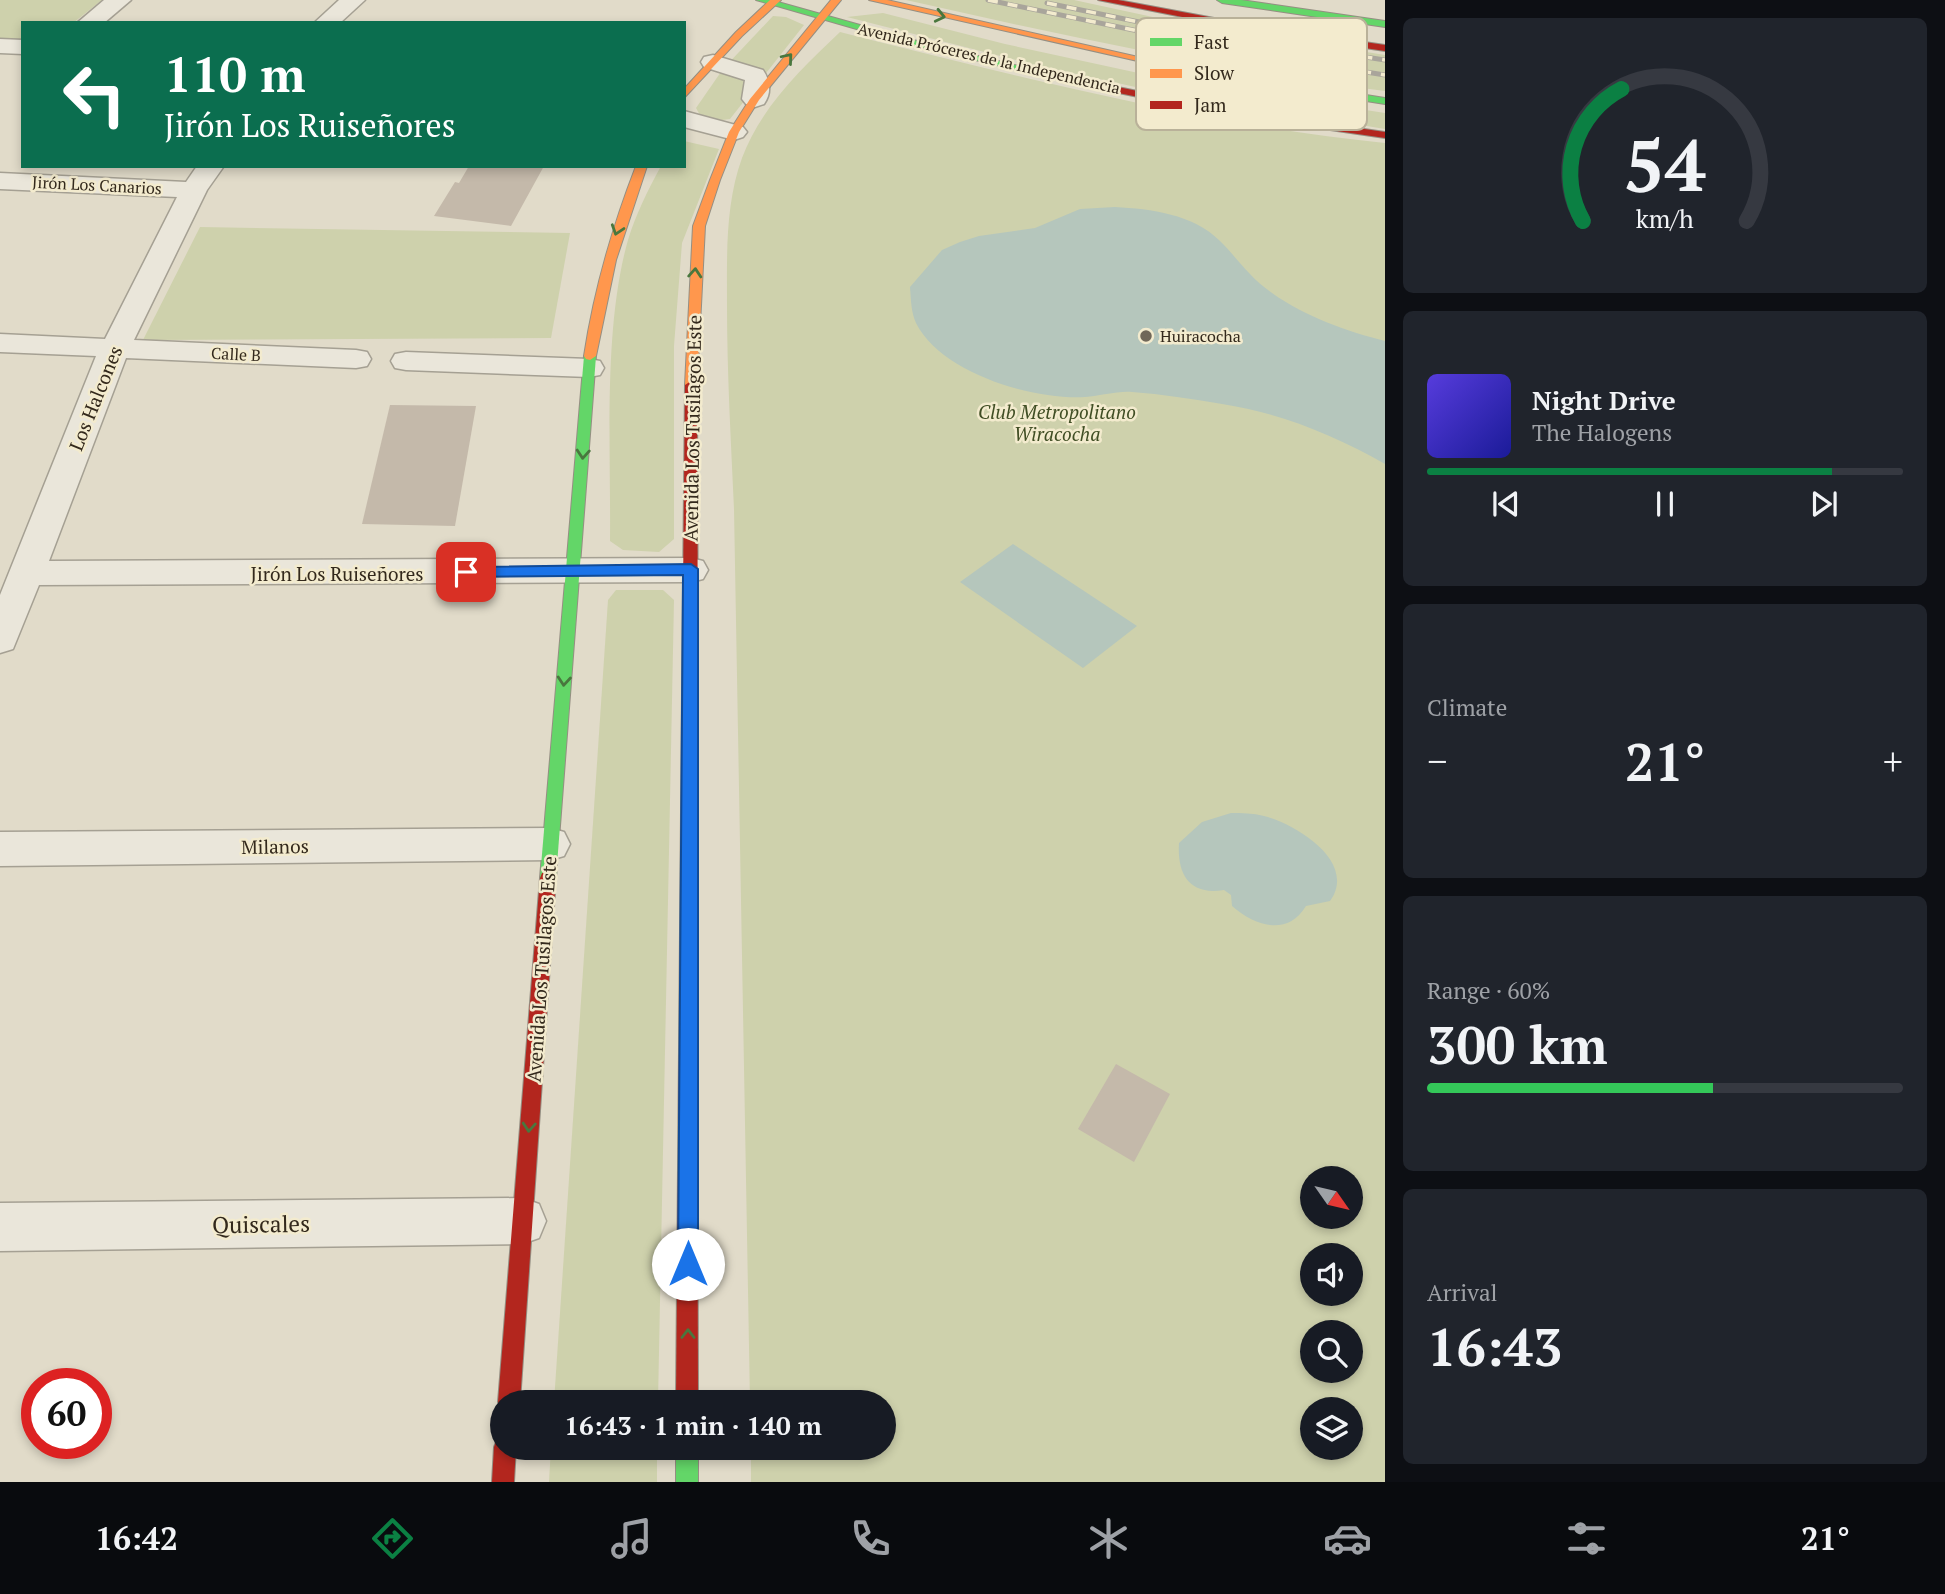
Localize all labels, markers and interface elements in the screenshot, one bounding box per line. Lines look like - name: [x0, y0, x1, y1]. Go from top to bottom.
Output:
- one-way arrow: [934, 8, 946, 22]
- street label: Avenida Próceres de la Independencia: [856, 17, 1122, 99]
- legend: [1136, 18, 1367, 130]
- text: Fast: [1194, 29, 1229, 54]
- text: 110 m: [164, 41, 306, 106]
- icon: left: [49, 49, 140, 140]
- one-way arrow: [780, 53, 792, 66]
- text: Slow: [1194, 60, 1235, 85]
- text: Jam: [1194, 92, 1227, 117]
- text: Jirón Los Ruiseñores: [164, 104, 456, 146]
- text: 54: [1624, 116, 1706, 213]
- street label: Jirón Los Canarios: [32, 171, 162, 199]
- text: km/h: [1636, 202, 1694, 235]
- one-way arrow: [611, 223, 625, 235]
- one-way arrow: [687, 267, 702, 278]
- street label: Avenida Los Tusilagos Este: [678, 314, 706, 542]
- place label: Huiracocha: [1160, 325, 1241, 347]
- marker: Huiracocha: [1138, 328, 1154, 344]
- street label: Los Halcones: [63, 342, 127, 454]
- street label: Calle B: [211, 342, 261, 366]
- text: Night Drive: [1532, 383, 1676, 417]
- park label: Club Metropolitano Wiracocha: [978, 399, 1136, 446]
- text: The Halogens: [1532, 417, 1672, 448]
- one-way arrow: [576, 449, 591, 460]
- icon: previous: [1487, 485, 1525, 523]
- icon: pause: [1646, 485, 1684, 523]
- icon: next: [1805, 485, 1843, 523]
- pin: [436, 542, 496, 602]
- icon: arrive: [447, 553, 485, 591]
- street label: Jirón Los Ruiseñores: [250, 561, 424, 586]
- one-way arrow: [557, 675, 572, 686]
- text: Climate: [1427, 692, 1507, 723]
- text: 21°: [1625, 727, 1705, 796]
- text: −: [1427, 736, 1447, 786]
- text: +: [1883, 736, 1903, 786]
- street label: Milanos: [241, 833, 309, 859]
- street label: Avenida Los Tusilagos Este: [521, 855, 561, 1083]
- text: Range · 60%: [1427, 975, 1550, 1006]
- text: 300 km: [1427, 1010, 1608, 1079]
- one-way arrow: [522, 1122, 537, 1133]
- north arrow: [1300, 1166, 1363, 1228]
- map controls: [1300, 1166, 1363, 1460]
- street label: Quiscales: [212, 1208, 310, 1240]
- position arrow: [651, 1227, 725, 1301]
- button: sound: [1300, 1243, 1363, 1306]
- text: Arrival: [1427, 1277, 1498, 1308]
- text: 16:43: [1427, 1312, 1562, 1381]
- button: search: [1300, 1320, 1363, 1383]
- one-way arrow: [680, 1328, 696, 1338]
- speed limit sign: 60: [21, 1368, 112, 1459]
- button: layers: [1300, 1397, 1363, 1460]
- text: 16:43 · 1 min · 140 m: [564, 1408, 822, 1442]
- icon: directions: [368, 1514, 417, 1563]
- icon: music: [607, 1514, 656, 1563]
- icon: phone: [846, 1514, 895, 1563]
- icon: climate: [1084, 1514, 1133, 1563]
- icon: car: [1323, 1514, 1372, 1563]
- icon: filters: [1562, 1514, 1611, 1563]
- text: 16:42: [95, 1517, 178, 1559]
- text: 21°: [1801, 1517, 1850, 1559]

